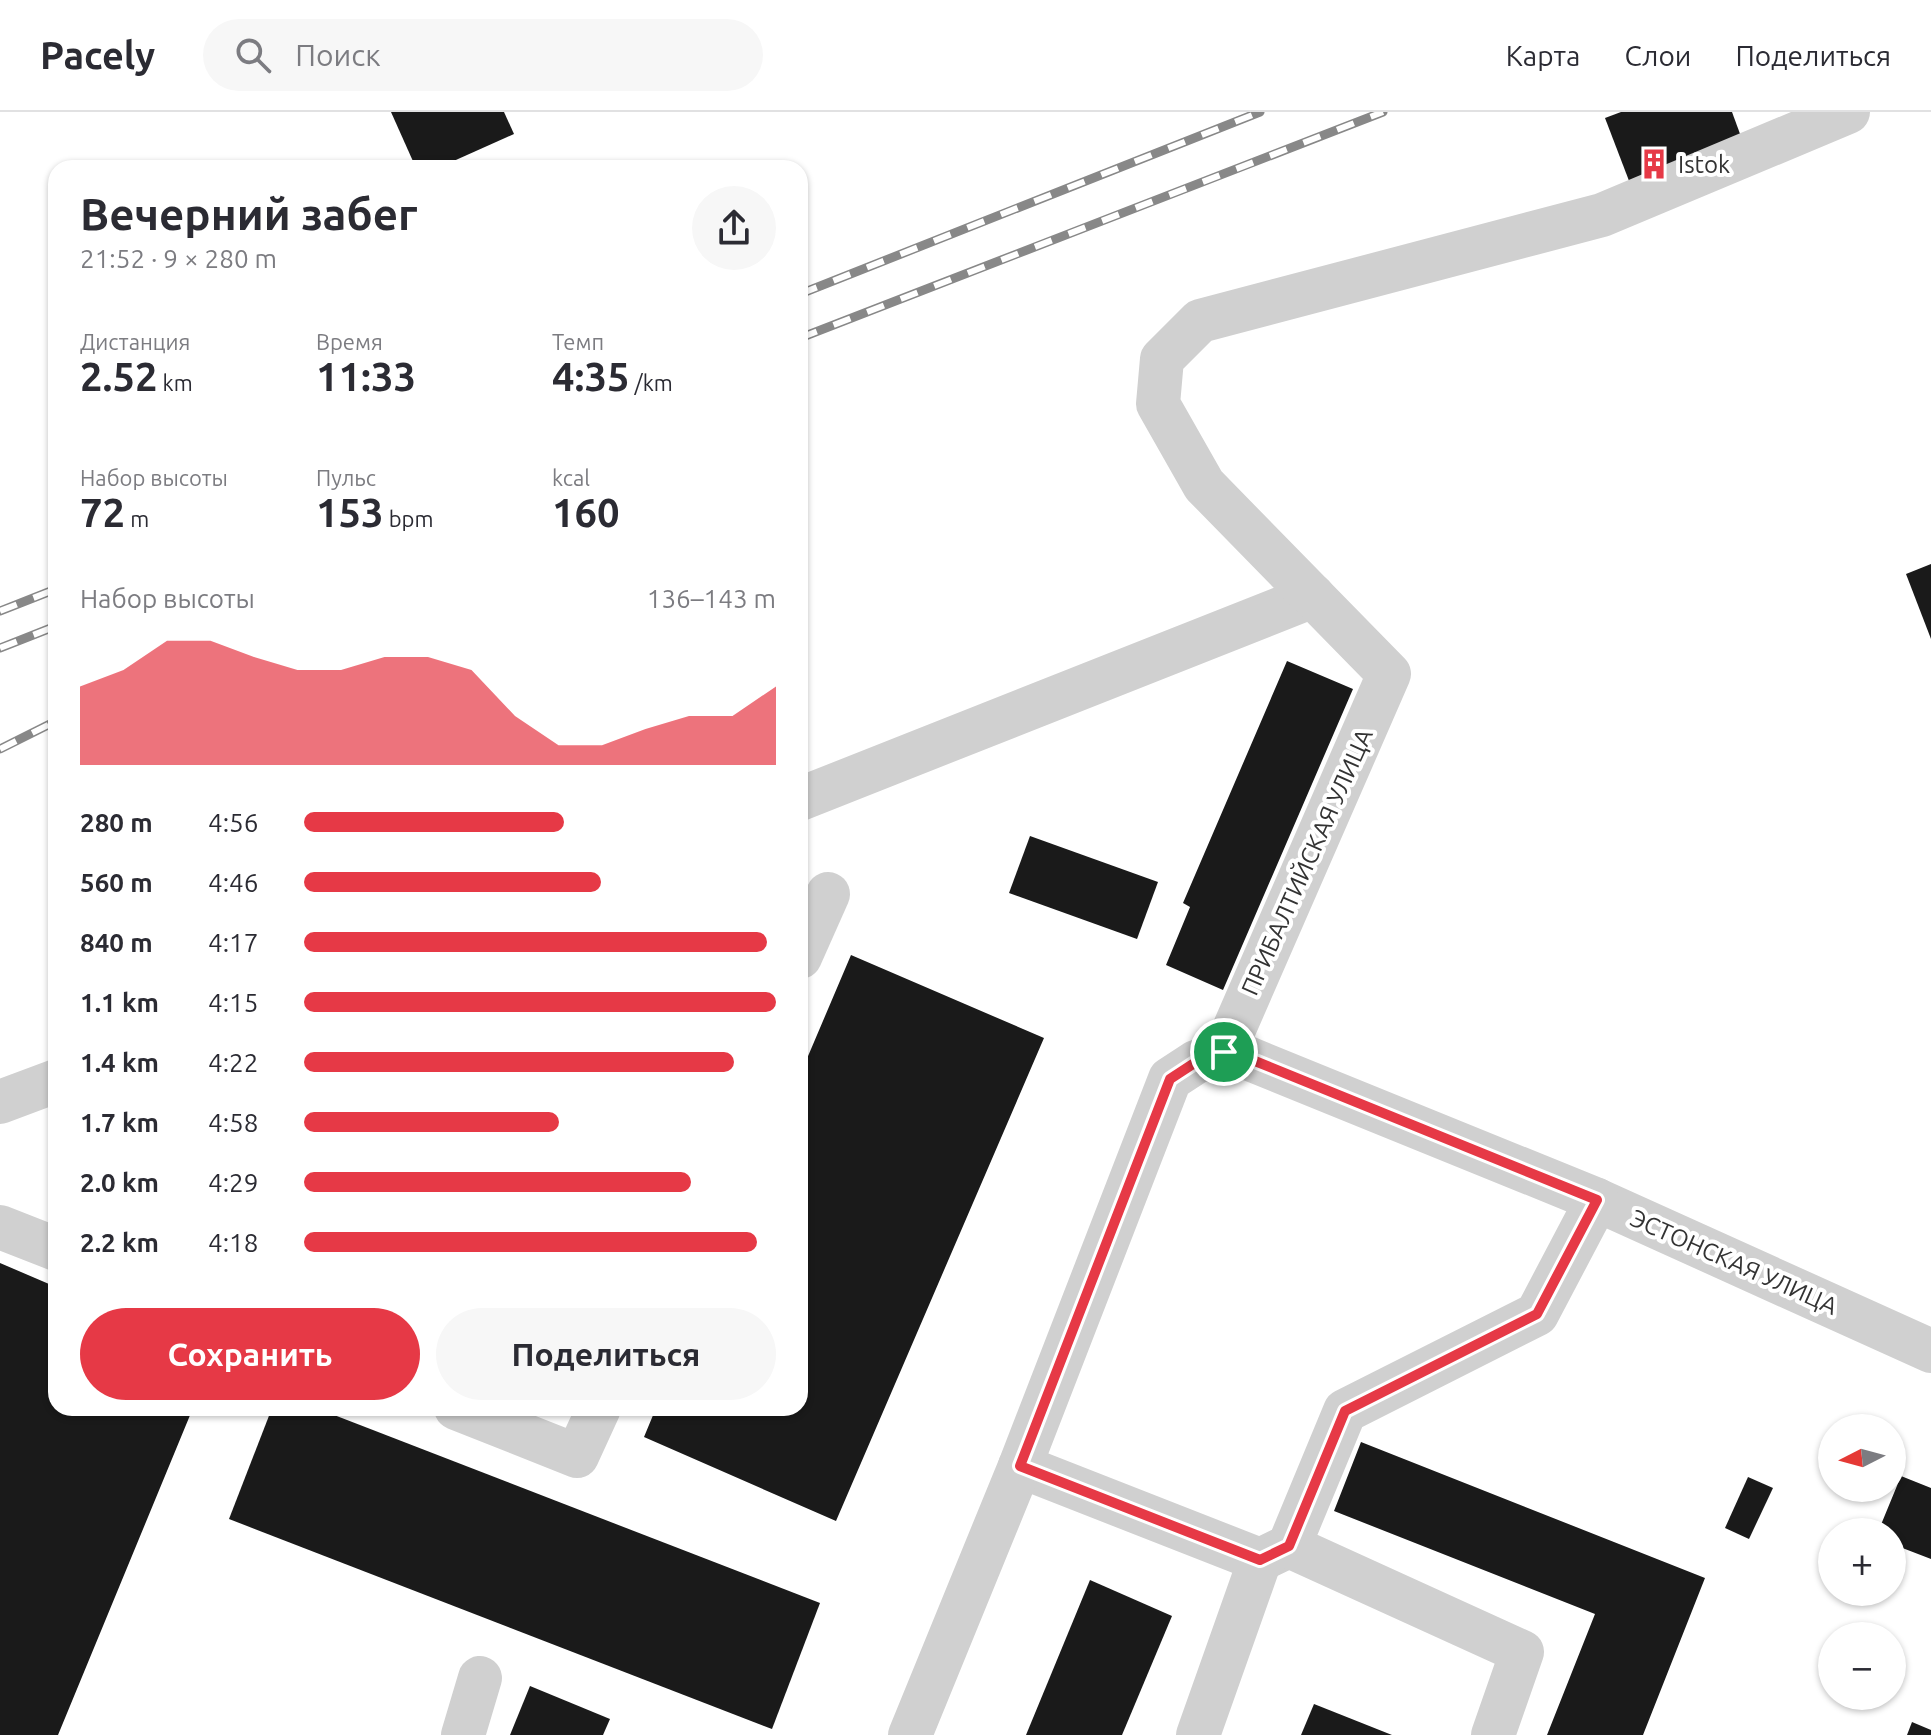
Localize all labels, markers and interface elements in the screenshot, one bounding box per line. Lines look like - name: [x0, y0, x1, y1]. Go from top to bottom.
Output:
- search box: [203, 19, 763, 91]
- icon: search: [231, 33, 275, 77]
- text: Pacely: [40, 34, 155, 76]
- text: Поиск: [295, 38, 381, 72]
- text: Карта: [1506, 40, 1580, 71]
- text: Слои: [1624, 40, 1691, 71]
- text: Поделиться: [1735, 40, 1891, 71]
- building icon: Istok: [1637, 147, 1671, 181]
- place label: Istok: [1678, 151, 1730, 178]
- button: share: [692, 186, 776, 270]
- text: Вечерний забег: [80, 189, 418, 238]
- text: 21:52 · 9 × 280 m: [80, 244, 277, 273]
- text: Дистанция: [80, 329, 190, 354]
- text: Время: [316, 329, 383, 354]
- text: Темп: [552, 329, 604, 354]
- text: 2.52: [80, 354, 158, 399]
- text: 11:33: [316, 354, 416, 399]
- text: 4:35: [552, 354, 630, 399]
- text: km: [158, 370, 193, 395]
- text: /km: [630, 370, 673, 395]
- text: Набор высоты: [80, 465, 228, 490]
- text: Пульс: [316, 465, 376, 490]
- text: kcal: [552, 465, 590, 490]
- text: 72: [80, 490, 125, 535]
- text: 153: [316, 490, 384, 535]
- text: 160: [552, 490, 620, 535]
- text: m: [125, 506, 149, 531]
- text: bpm: [384, 506, 433, 531]
- text: Набор высоты: [80, 584, 255, 613]
- text: 136–143 m: [647, 584, 776, 613]
- street label: ПРИБАЛТИЙСКАЯ УЛИЦА: [1235, 724, 1378, 999]
- text: 280 m: [80, 808, 153, 837]
- text: 4:56: [208, 808, 258, 837]
- text: 560 m: [80, 868, 153, 897]
- text: 4:46: [208, 868, 258, 897]
- text: 840 m: [80, 928, 153, 957]
- text: 4:17: [208, 928, 258, 957]
- text: 1.1 km: [80, 988, 159, 1017]
- text: 4:15: [208, 988, 258, 1017]
- pin: [1190, 1018, 1258, 1086]
- icon: arrive: [1202, 1030, 1246, 1074]
- text: 1.4 km: [80, 1048, 159, 1077]
- text: 4:22: [208, 1048, 258, 1077]
- text: 1.7 km: [80, 1108, 159, 1137]
- text: 4:58: [208, 1108, 258, 1137]
- text: 2.0 km: [80, 1168, 159, 1197]
- text: 4:29: [208, 1168, 258, 1197]
- street label: ЭСТОНСКАЯ УЛИЦА: [1626, 1204, 1842, 1320]
- text: 2.2 km: [80, 1228, 159, 1257]
- text: 4:18: [208, 1228, 258, 1257]
- button: Сохранить: [80, 1308, 420, 1400]
- button: Поделиться: [436, 1308, 776, 1400]
- north arrow: [1818, 1414, 1906, 1502]
- map controls: [1818, 1414, 1906, 1710]
- button: +: [1818, 1518, 1906, 1606]
- button: −: [1818, 1622, 1906, 1710]

